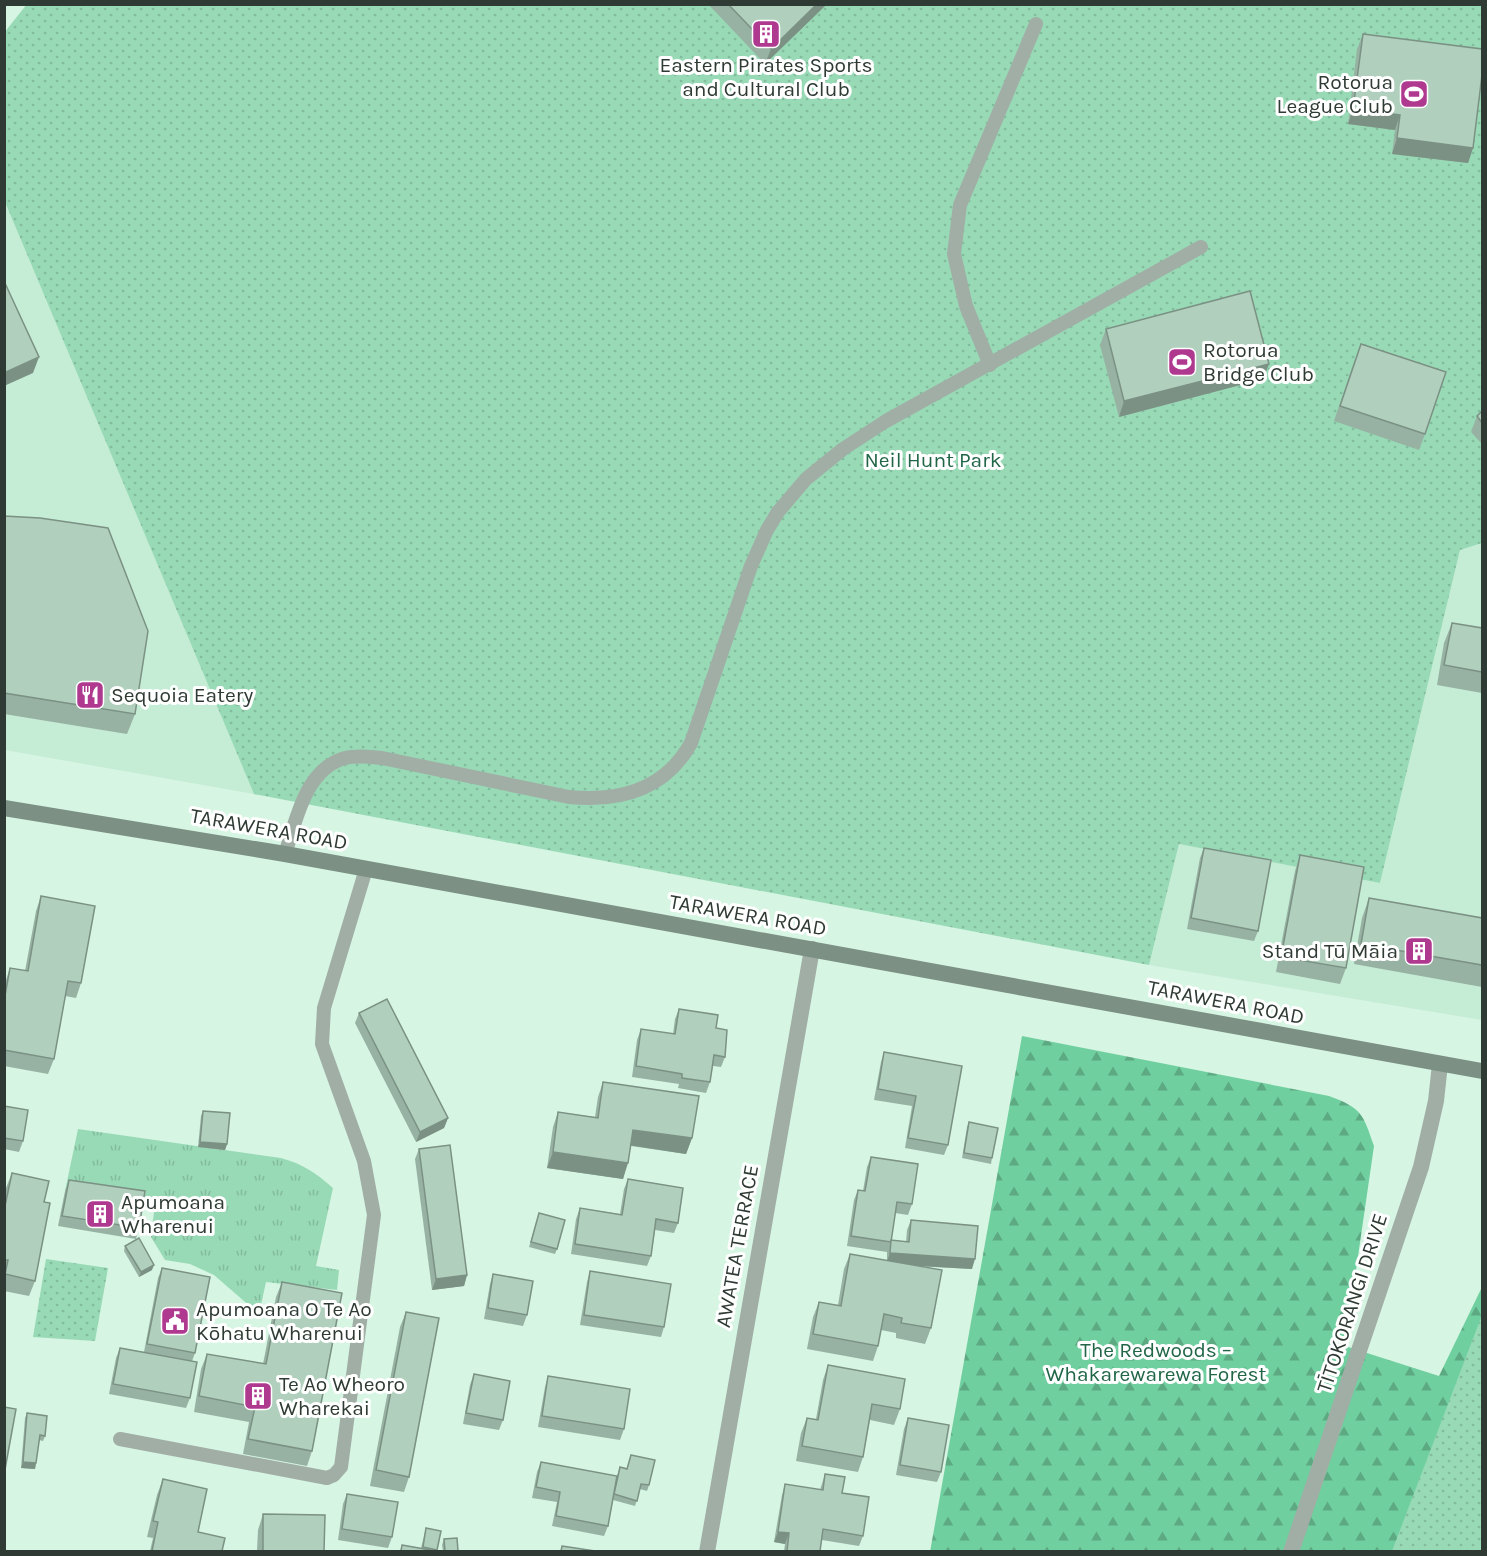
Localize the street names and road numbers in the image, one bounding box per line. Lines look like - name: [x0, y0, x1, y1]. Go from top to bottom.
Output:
- street label: TARAWERA ROAD: [189, 803, 349, 855]
- street label: TARAWERA ROAD: [668, 889, 828, 941]
- street label: TARAWERA ROAD: [1146, 975, 1306, 1029]
- street label: AWATEA TERRACE: [711, 1163, 763, 1329]
- street label: TĪTOKORANGI DRIVE: [1312, 1211, 1392, 1395]

